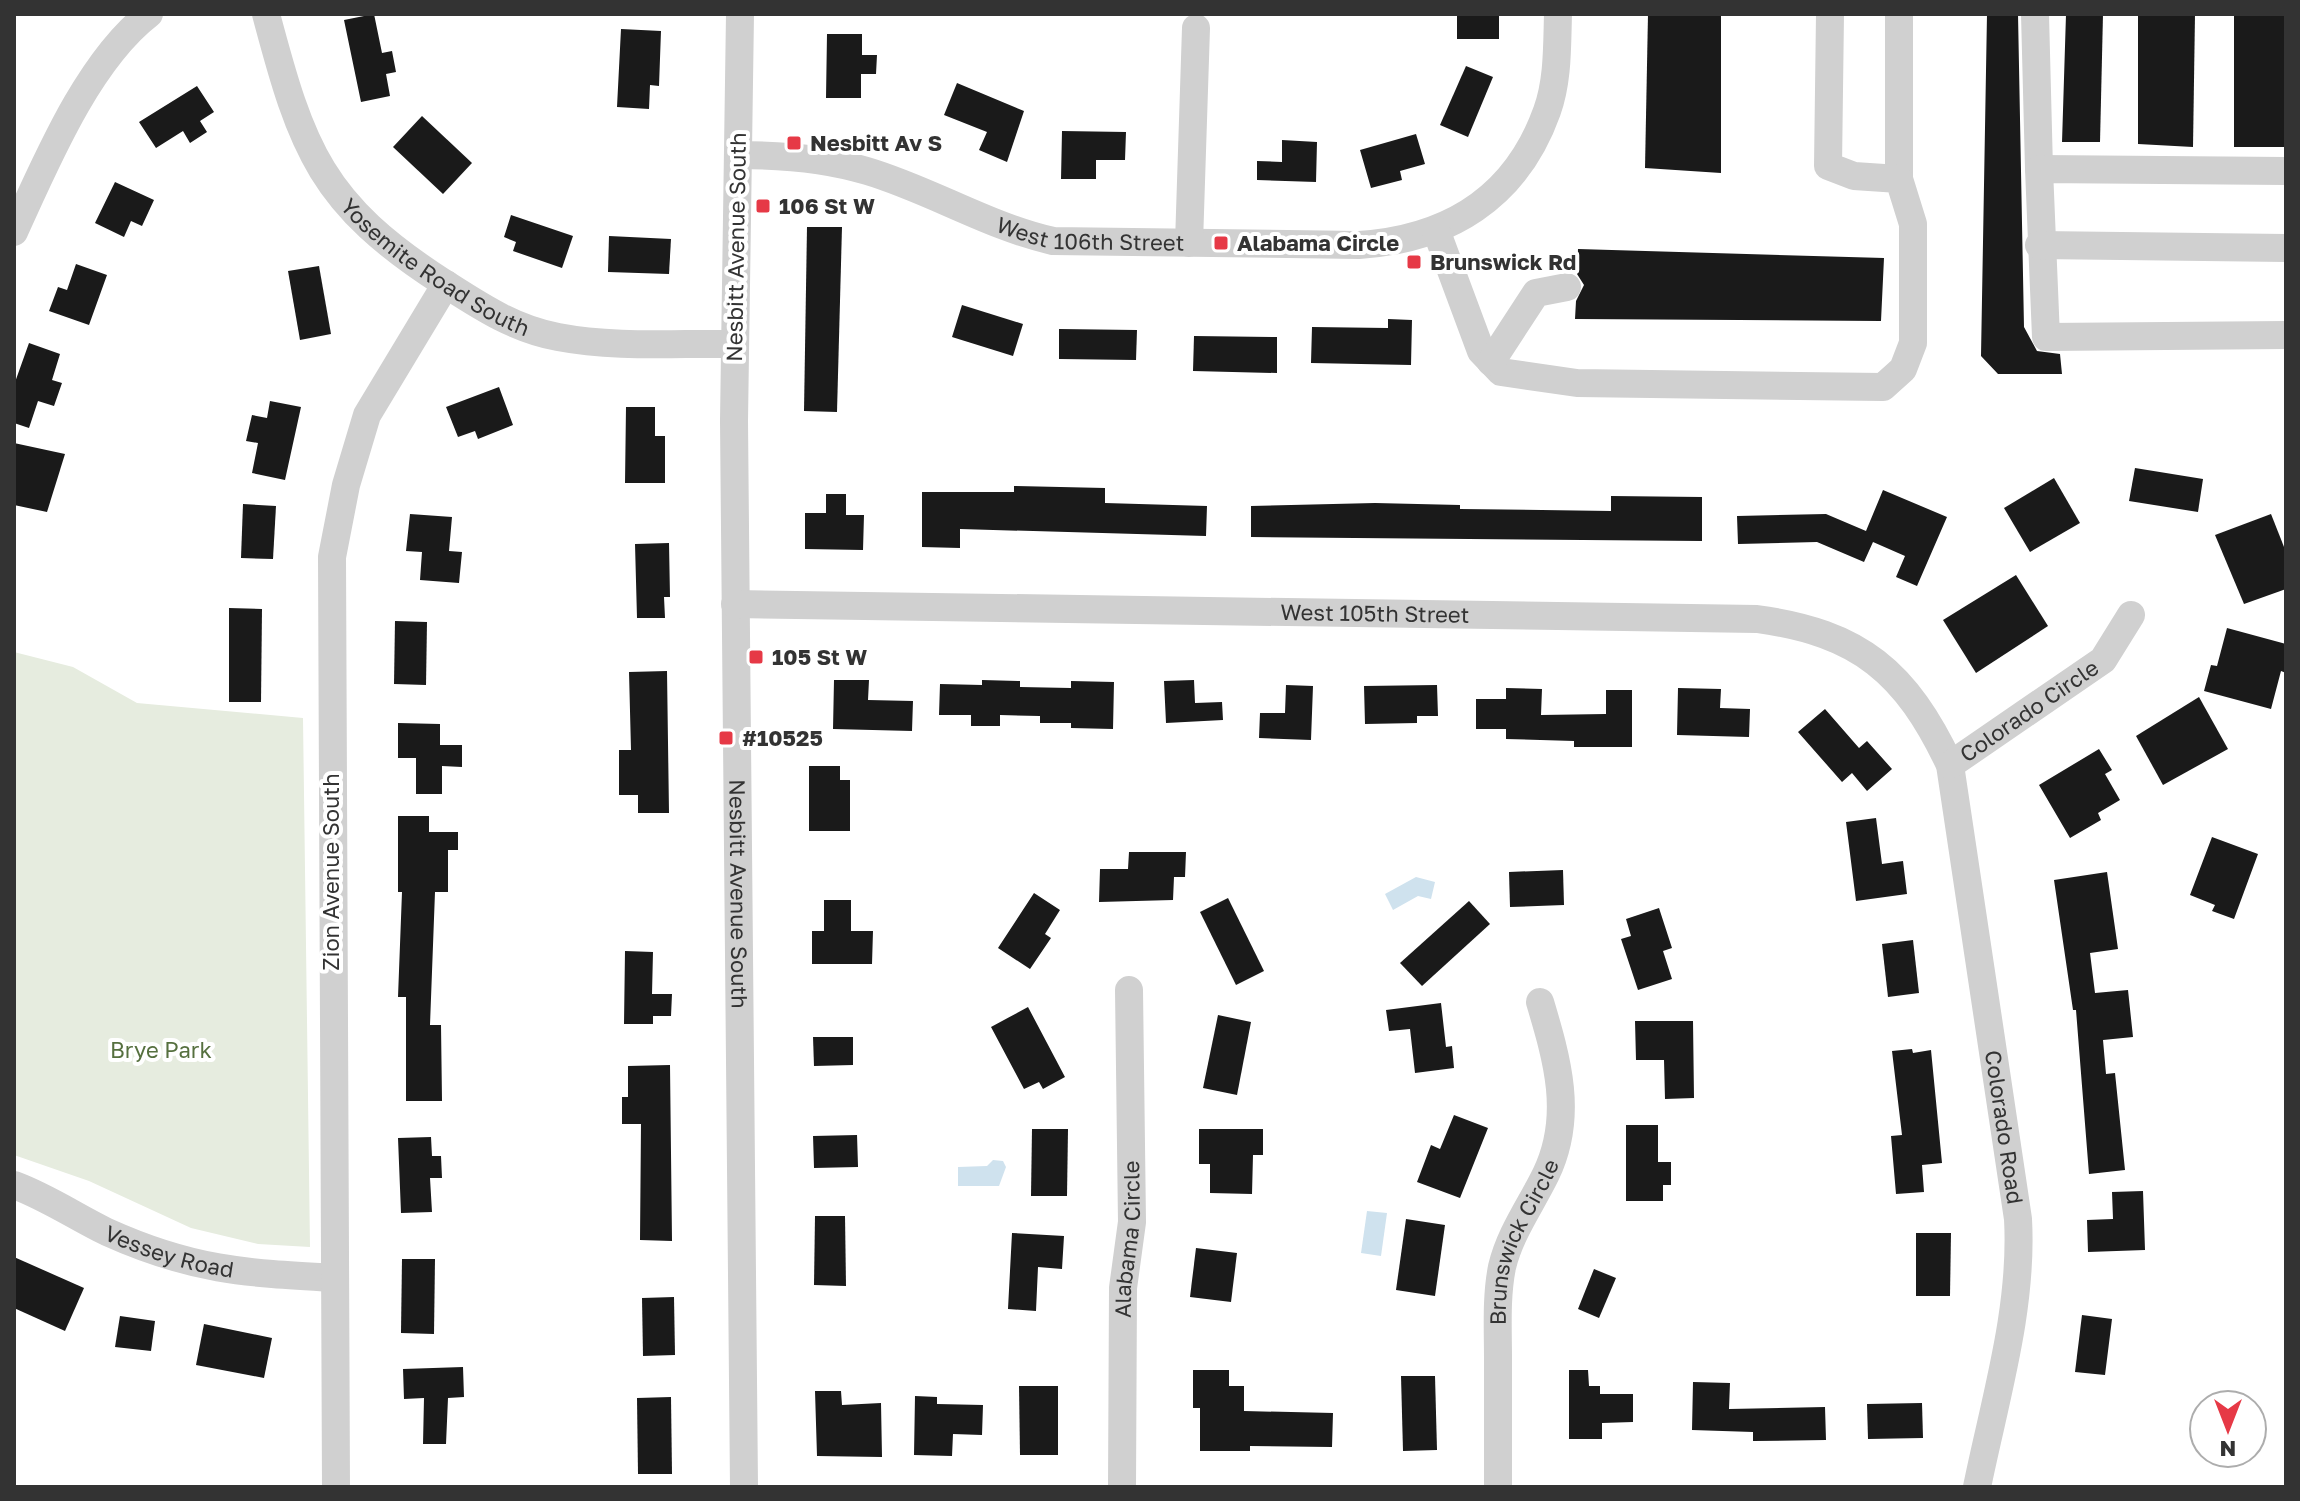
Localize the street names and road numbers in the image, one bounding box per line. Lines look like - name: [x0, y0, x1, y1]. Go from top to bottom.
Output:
- street label: Nesbitt Avenue South: [720, 132, 751, 362]
- street label: Yosemite Road South: [335, 192, 534, 341]
- street label: West 106th Street: [993, 210, 1185, 256]
- street label: West 105th Street: [1280, 598, 1470, 628]
- street label: Colorado Circle: [1954, 653, 2103, 767]
- street label: Zion Avenue South: [317, 773, 344, 971]
- street label: Nesbitt Avenue South: [724, 779, 754, 1009]
- street label: Colorado Road: [1980, 1048, 2030, 1206]
- street label: Brunswick Circle: [1484, 1155, 1564, 1325]
- street label: Alabama Circle: [1109, 1160, 1145, 1318]
- street label: Vessey Road: [101, 1219, 236, 1283]

